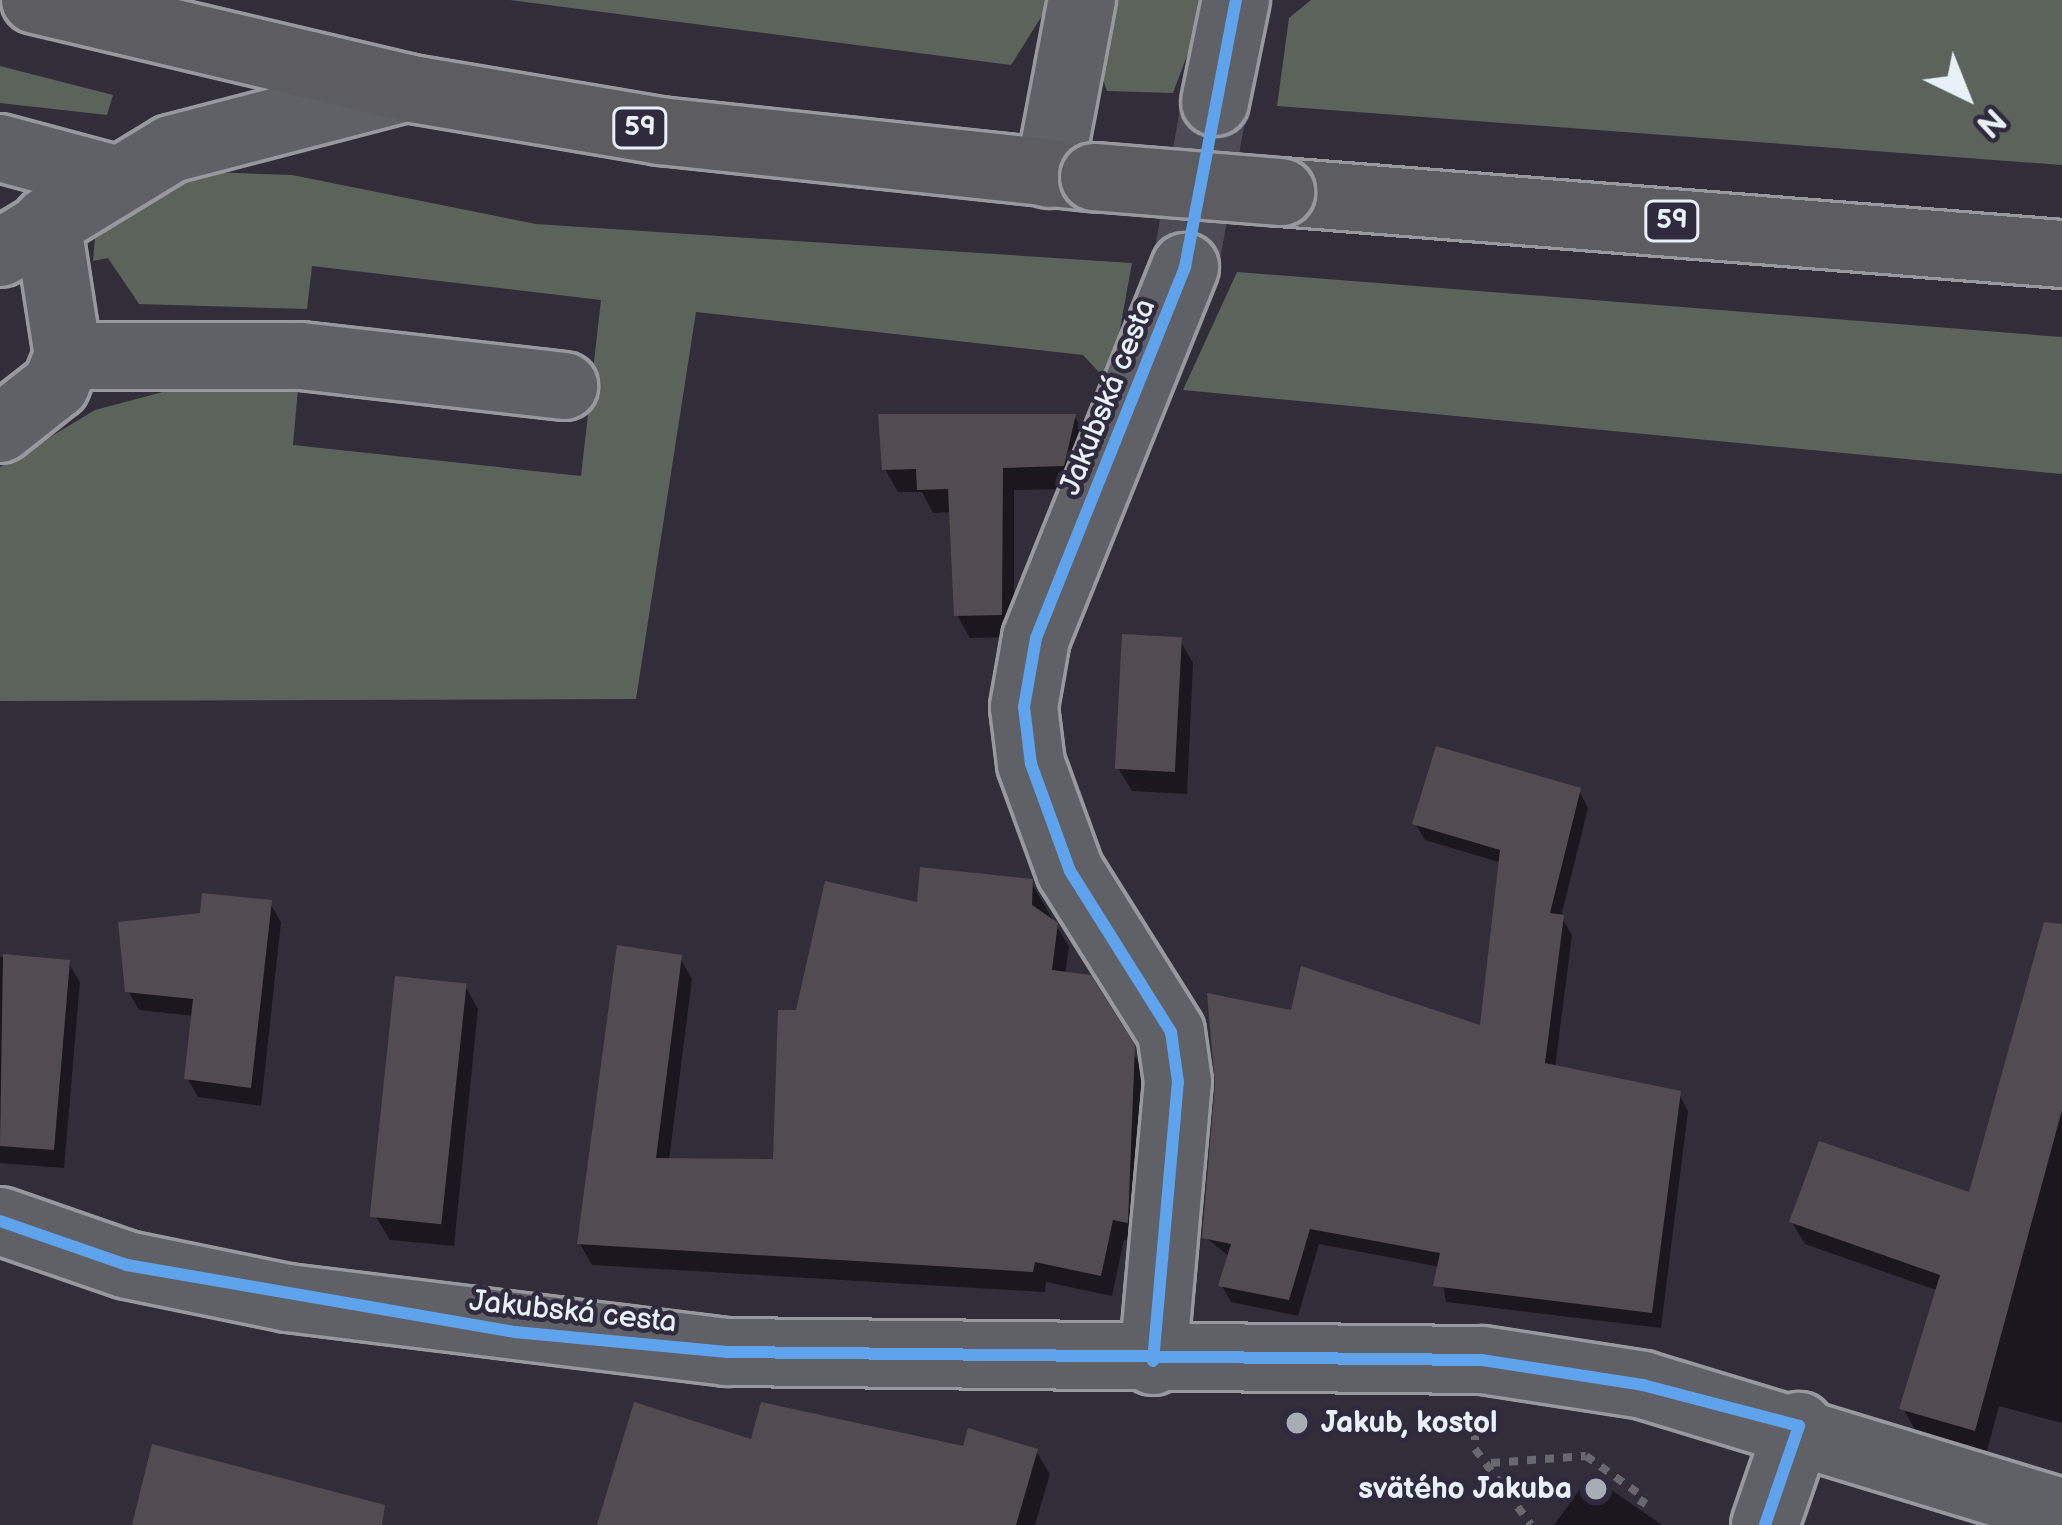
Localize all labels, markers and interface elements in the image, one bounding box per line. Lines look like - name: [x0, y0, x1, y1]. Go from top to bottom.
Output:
- north arrow: [1906, 36, 2026, 156]
- text: N: [1968, 99, 2013, 145]
- road number: 59: [610, 107, 670, 149]
- road number: 59: [1642, 200, 1702, 242]
- street label: Jakubská cesta: [1052, 294, 1164, 500]
- street label: Jakubská cesta: [468, 1283, 678, 1341]
- place label: Jakub, kostol: [1321, 1405, 1498, 1441]
- marker: Jakub, kostol: [1284, 1410, 1310, 1436]
- place label: svätého Jakuba: [1358, 1471, 1572, 1507]
- marker: svätého Jakuba: [1583, 1476, 1609, 1502]

